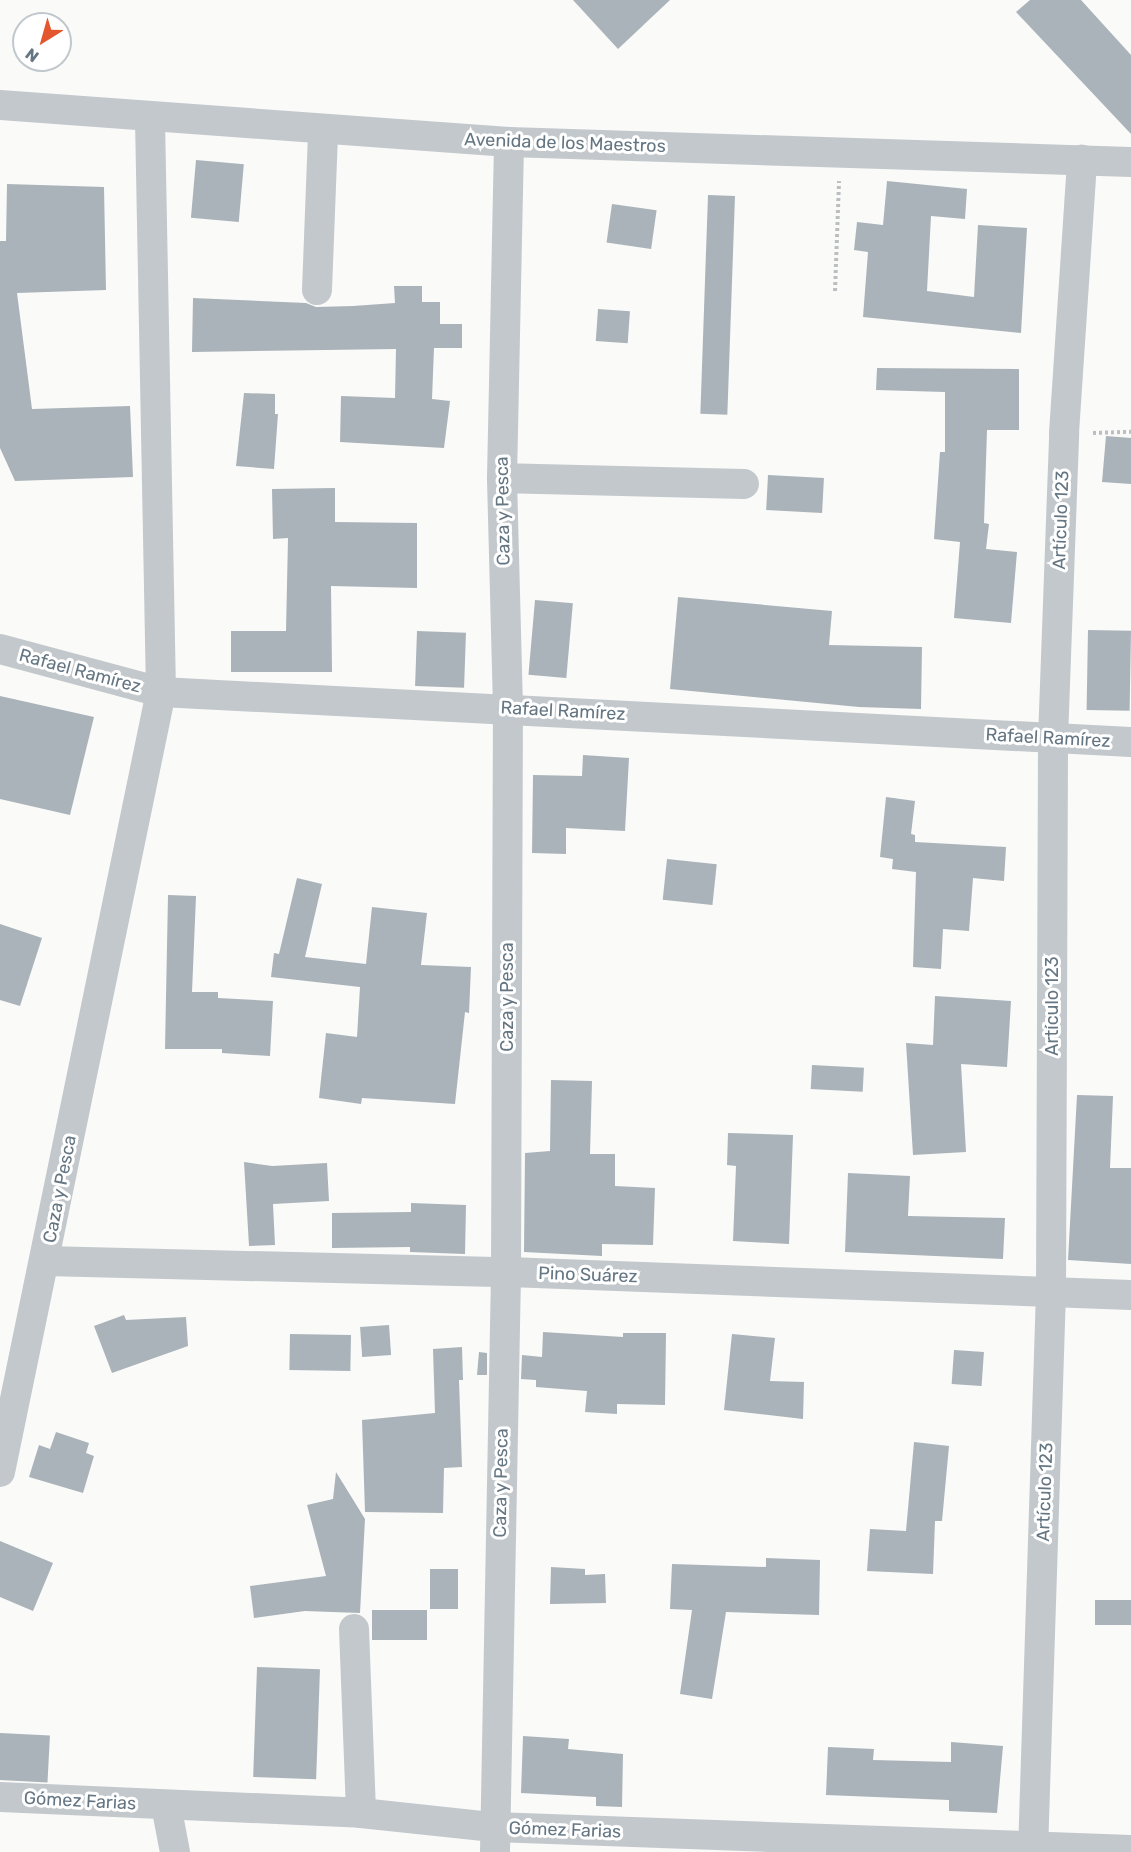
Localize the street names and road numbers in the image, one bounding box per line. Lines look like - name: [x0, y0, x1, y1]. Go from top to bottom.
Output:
- street label: Avenida de los Maestros: [464, 129, 666, 157]
- street label: Caza y Pesca: [491, 456, 515, 566]
- street label: Artículo 123: [1048, 470, 1074, 570]
- street label: Rafael Ramírez: [17, 644, 143, 698]
- street label: Rafael Ramírez: [500, 697, 626, 725]
- street label: Rafael Ramírez: [985, 724, 1111, 752]
- street label: Caza y Pesca: [496, 942, 518, 1052]
- street label: Artículo 123: [1041, 956, 1063, 1056]
- street label: Caza y Pesca: [39, 1133, 81, 1245]
- street label: Pino Suárez: [538, 1262, 638, 1288]
- street label: Caza y Pesca: [489, 1428, 513, 1538]
- street label: Artículo 123: [1032, 1442, 1058, 1542]
- street label: Gómez Farias: [23, 1787, 137, 1815]
- street label: Gómez Farias: [508, 1817, 622, 1843]

